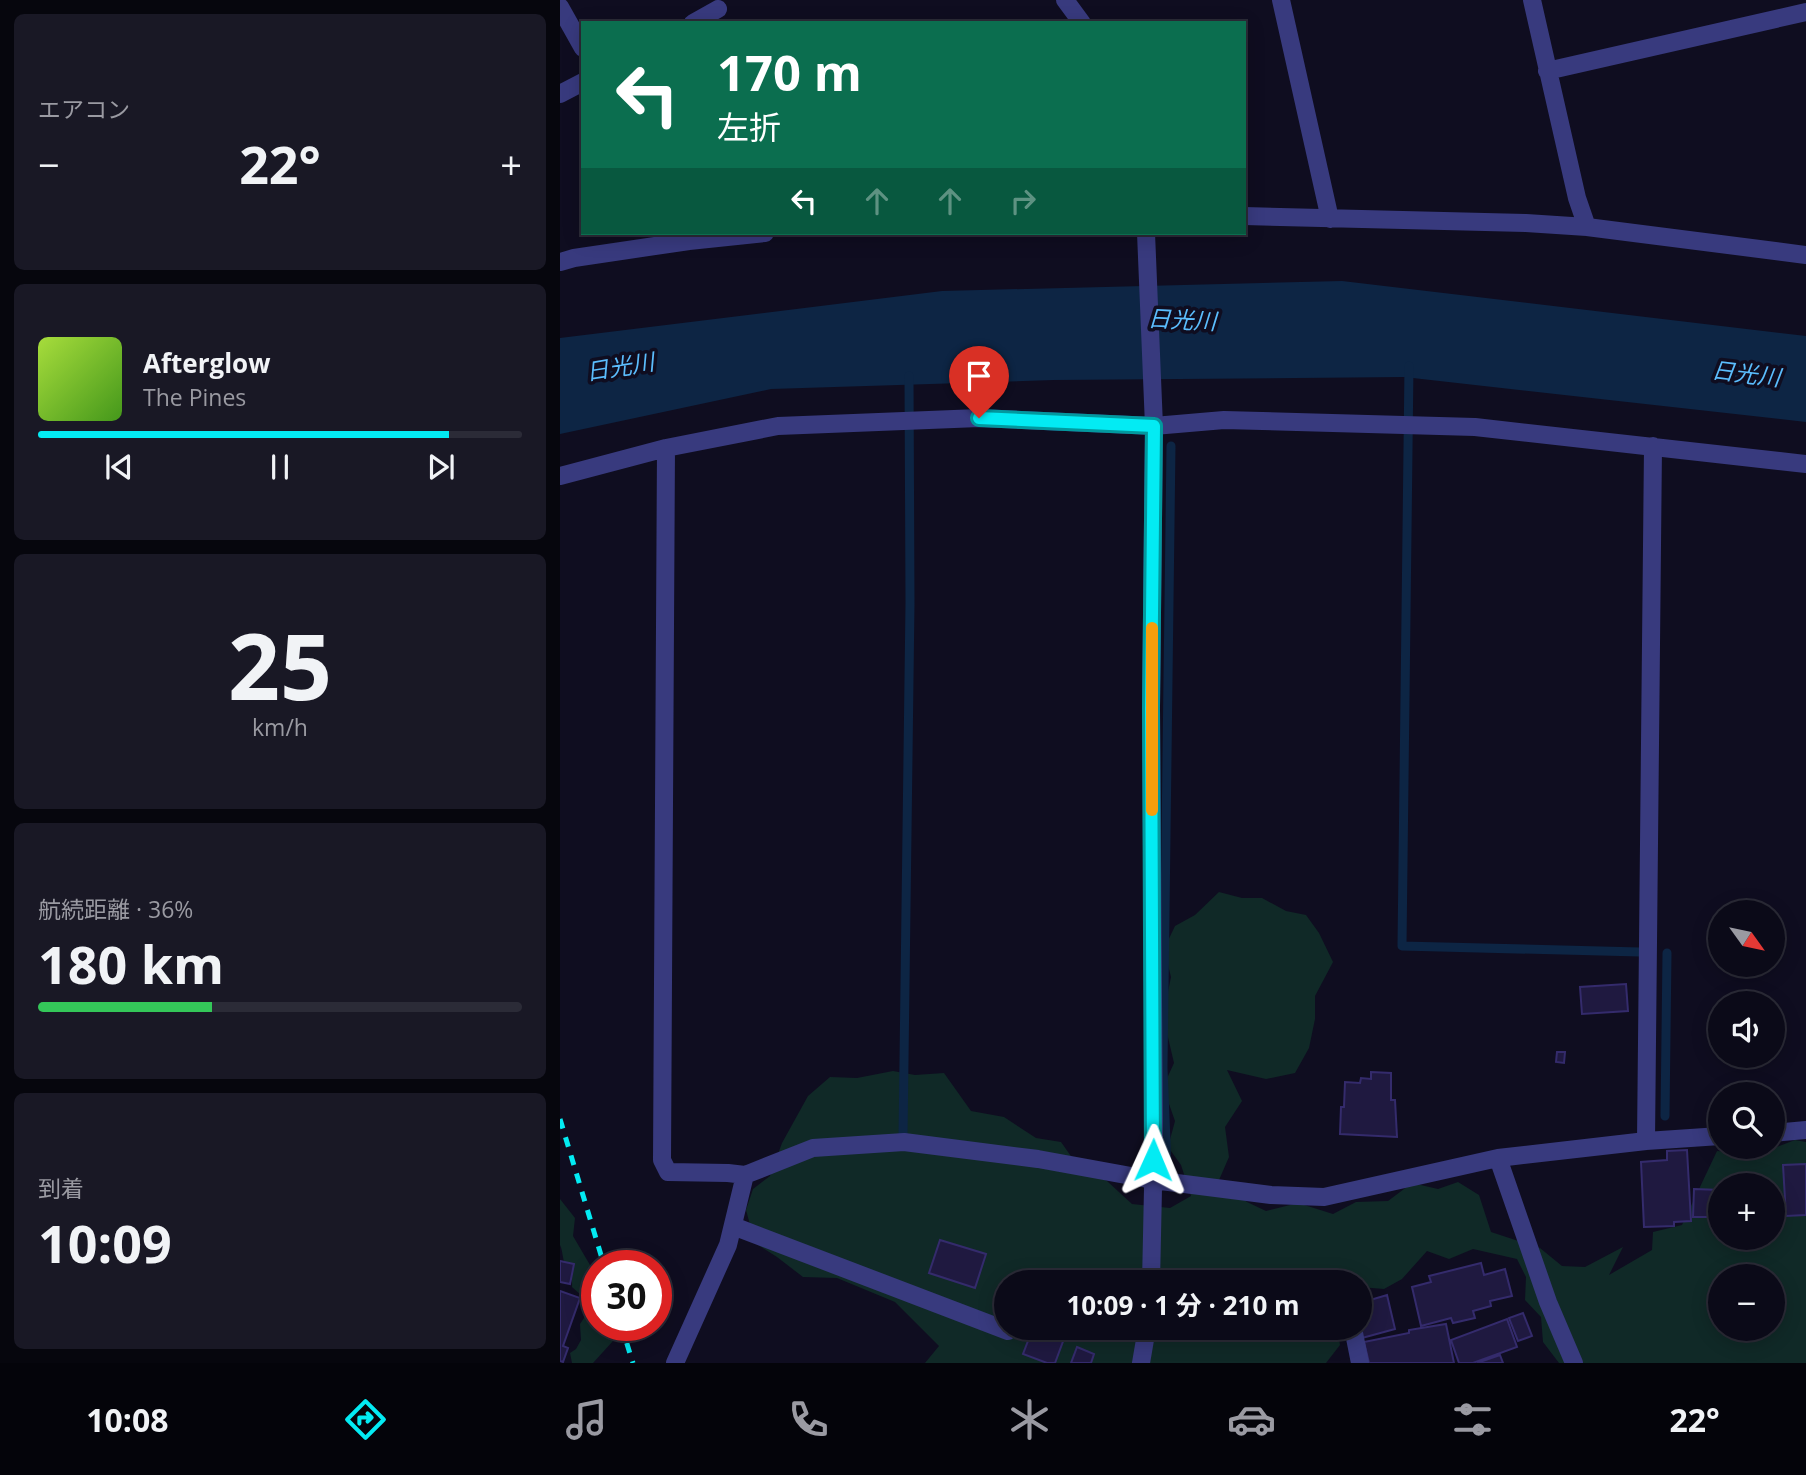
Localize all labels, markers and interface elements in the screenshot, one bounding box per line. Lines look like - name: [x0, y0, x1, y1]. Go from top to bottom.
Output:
- text: 170 m: [717, 39, 862, 105]
- icon: left: [602, 49, 693, 140]
- text: エアコン: [38, 93, 130, 125]
- text: 左折: [717, 105, 781, 148]
- text: 22°: [239, 128, 321, 199]
- text: −: [38, 138, 60, 190]
- text: +: [500, 138, 522, 190]
- icon: left: [785, 182, 823, 220]
- icon: ahead: [858, 182, 896, 220]
- icon: ahead: [931, 182, 969, 220]
- icon: right: [1004, 182, 1042, 220]
- water label: 日光川: [1147, 301, 1220, 337]
- water label: 日光川: [583, 344, 659, 387]
- text: Afterglow: [143, 345, 270, 381]
- pin: [949, 346, 1009, 418]
- water label: 日光川: [1710, 353, 1785, 393]
- icon: arrive: [960, 357, 998, 395]
- text: The Pines: [143, 381, 246, 413]
- icon: previous: [100, 448, 138, 486]
- icon: pause: [261, 448, 299, 486]
- icon: next: [422, 448, 460, 486]
- text: 25: [228, 603, 332, 727]
- text: km/h: [252, 711, 308, 743]
- text: 航続距離 · 36%: [38, 893, 193, 925]
- north arrow: [1708, 900, 1785, 976]
- map controls: [1708, 900, 1785, 1341]
- text: 180 km: [38, 928, 224, 999]
- button: sound: [1708, 991, 1785, 1068]
- button: search: [1708, 1082, 1785, 1159]
- position arrow: [1116, 1123, 1190, 1197]
- text: 到着: [38, 1172, 84, 1204]
- button: +: [1708, 1173, 1785, 1250]
- text: 10:09: [38, 1207, 172, 1278]
- speed limit sign: 30: [581, 1250, 672, 1341]
- button: −: [1708, 1264, 1785, 1341]
- text: 10:09 · 1 分 · 210 m: [1066, 1287, 1300, 1323]
- icon: directions: [341, 1395, 390, 1444]
- icon: music: [562, 1395, 611, 1444]
- icon: phone: [784, 1395, 833, 1444]
- icon: climate: [1005, 1395, 1054, 1444]
- icon: car: [1227, 1395, 1276, 1444]
- icon: filters: [1448, 1395, 1497, 1444]
- text: 10:08: [86, 1398, 169, 1441]
- text: 22°: [1669, 1398, 1720, 1441]

